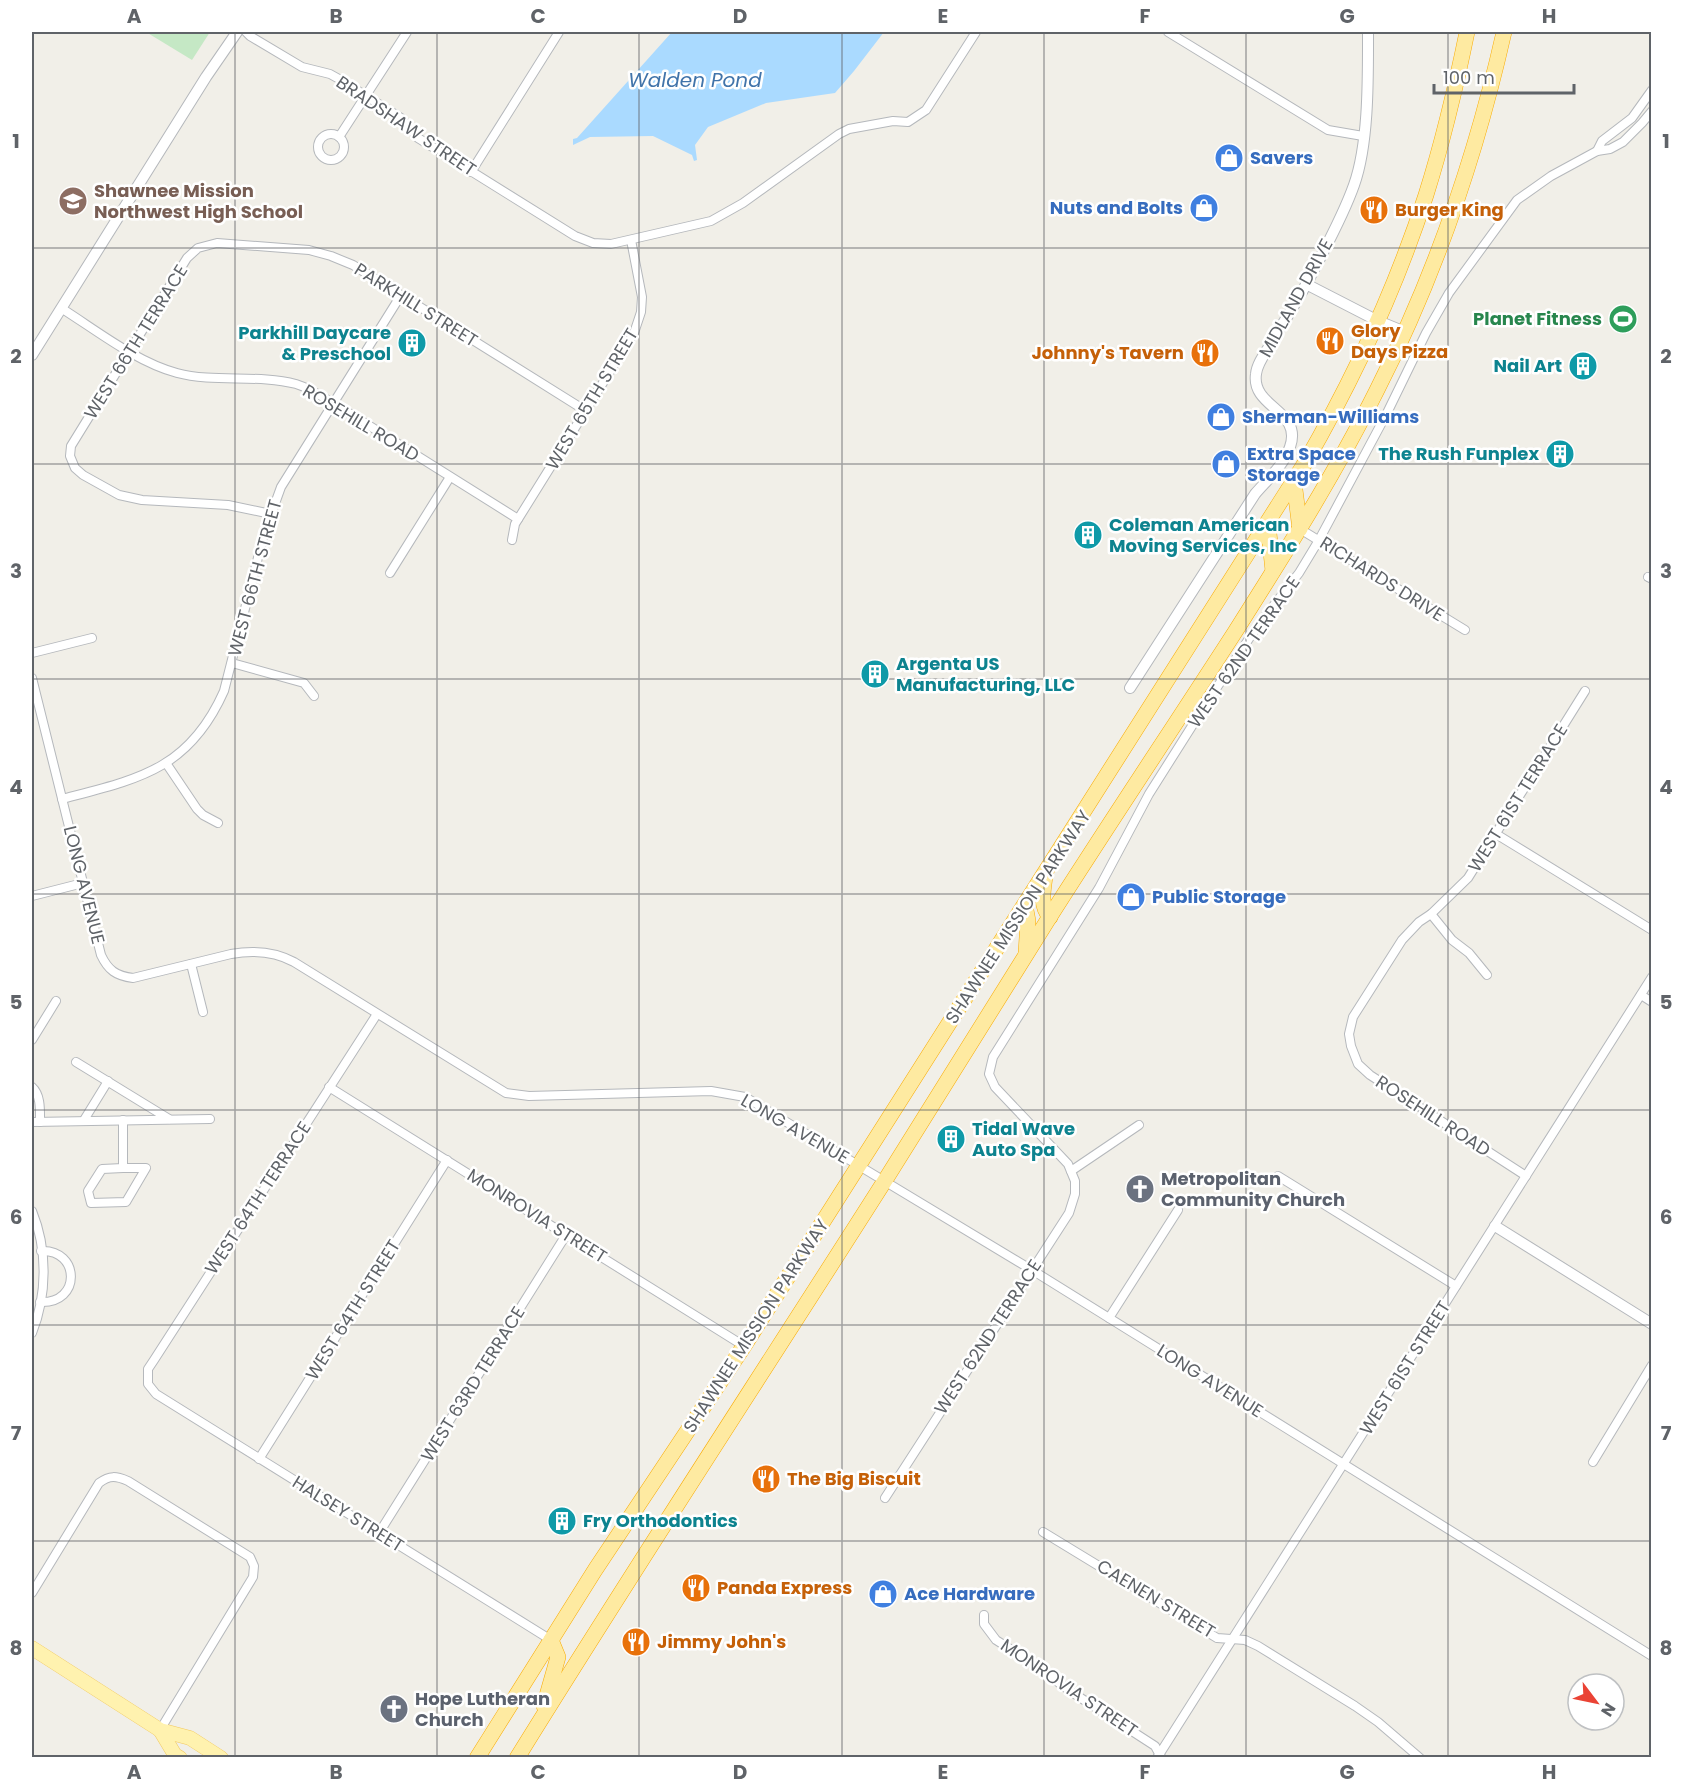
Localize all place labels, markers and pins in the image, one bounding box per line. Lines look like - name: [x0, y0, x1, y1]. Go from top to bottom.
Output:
- shop icon: Savers: [1213, 142, 1245, 174]
- place label: Savers: [1250, 145, 1313, 170]
- place label: Shawnee Mission Northwest High School: [94, 178, 303, 224]
- school or university icon: Shawnee Mission Northwest High School: [57, 185, 89, 217]
- shop icon: Nuts and Bolts: [1188, 192, 1220, 224]
- restaurant icon: Burger King: [1358, 194, 1390, 226]
- place label: Nuts and Bolts: [1050, 195, 1183, 220]
- place label: Burger King: [1395, 197, 1504, 222]
- sports icon: Planet Fitness: [1607, 303, 1639, 335]
- place label: Planet Fitness: [1473, 306, 1602, 331]
- place label: Glory Days Pizza: [1351, 318, 1448, 364]
- place label: Parkhill Daycare & Preschool: [238, 320, 391, 366]
- restaurant icon: Glory Days Pizza: [1314, 325, 1346, 357]
- building icon: Parkhill Daycare & Preschool: [396, 327, 428, 359]
- restaurant icon: Johnny's Tavern: [1189, 337, 1221, 369]
- place label: Johnny's Tavern: [1031, 340, 1184, 365]
- building icon: Nail Art: [1567, 350, 1599, 382]
- place label: Nail Art: [1494, 353, 1562, 378]
- shop icon: Sherman-Williams: [1205, 401, 1237, 433]
- place label: Sherman-Williams: [1242, 404, 1419, 429]
- building icon: The Rush Funplex: [1544, 438, 1576, 470]
- place label: Extra Space Storage: [1247, 441, 1356, 487]
- place label: The Rush Funplex: [1378, 441, 1539, 466]
- shop icon: Extra Space Storage: [1210, 448, 1242, 480]
- place label: Coleman American Moving Services, Inc: [1109, 512, 1298, 558]
- building icon: Coleman American Moving Services, Inc: [1072, 519, 1104, 551]
- place label: Argenta US Manufacturing, LLC: [896, 651, 1075, 697]
- building icon: Argenta US Manufacturing, LLC: [859, 658, 891, 690]
- shop icon: Public Storage: [1115, 881, 1147, 913]
- place label: Public Storage: [1152, 884, 1286, 909]
- place label: Tidal Wave Auto Spa: [972, 1116, 1075, 1162]
- building icon: Tidal Wave Auto Spa: [935, 1123, 967, 1155]
- place label: Metropolitan Community Church: [1161, 1166, 1345, 1212]
- church icon: Metropolitan Community Church: [1124, 1173, 1156, 1205]
- restaurant icon: The Big Biscuit: [750, 1463, 782, 1495]
- place label: The Big Biscuit: [787, 1466, 921, 1491]
- building icon: Fry Orthodontics: [546, 1505, 578, 1537]
- place label: Fry Orthodontics: [583, 1508, 738, 1533]
- restaurant icon: Panda Express: [680, 1572, 712, 1604]
- place label: Panda Express: [717, 1575, 852, 1600]
- shop icon: Ace Hardware: [867, 1578, 899, 1610]
- place label: Ace Hardware: [904, 1581, 1035, 1606]
- restaurant icon: Jimmy John's: [620, 1626, 652, 1658]
- place label: Jimmy John's: [657, 1629, 786, 1654]
- place label: Hope Lutheran Church: [415, 1686, 550, 1732]
- church icon: Hope Lutheran Church: [378, 1693, 410, 1725]

